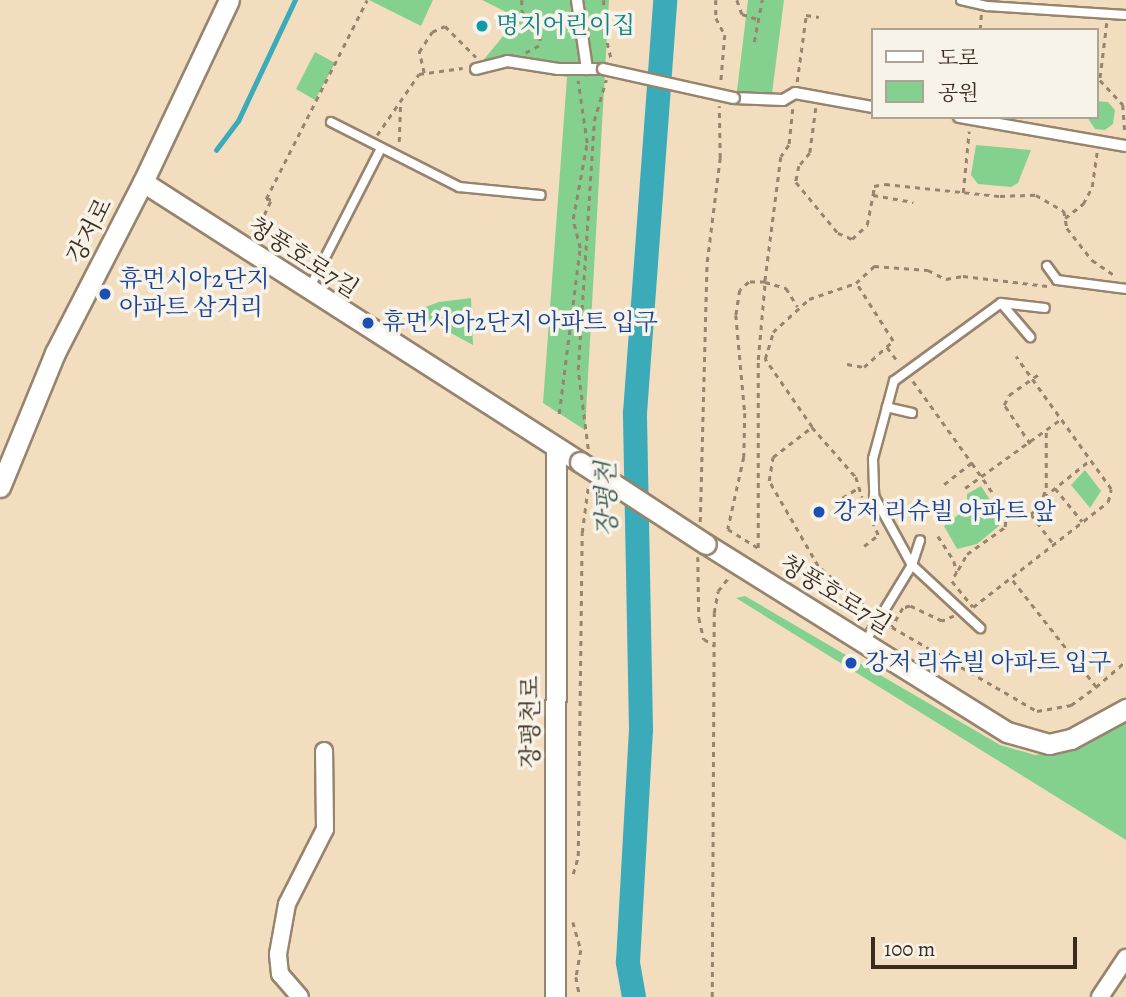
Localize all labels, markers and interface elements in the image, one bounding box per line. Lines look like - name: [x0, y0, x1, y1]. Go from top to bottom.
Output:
- place label: 명지어린이집: [496, 12, 635, 40]
- marker: 명지어린이집: [474, 18, 490, 34]
- legend: [870, 28, 1098, 119]
- text: 도로: [938, 44, 979, 72]
- text: 공원: [938, 79, 979, 107]
- street label: 강저로: [61, 193, 119, 269]
- street label: 청풍호로7길: [242, 212, 364, 304]
- place label: 휴먼시아2단지 아파트 삼거리: [119, 266, 270, 322]
- marker: 휴먼시아2단지 아파트 삼거리: [97, 286, 113, 302]
- place label: 휴먼시아2단지 아파트 입구: [382, 309, 658, 337]
- marker: 휴먼시아2단지 아파트 입구: [360, 315, 376, 331]
- water label: 장평천: [591, 461, 623, 537]
- place label: 강저 리슈빌 아파트 앞: [833, 498, 1056, 526]
- marker: 강저 리슈빌 아파트 앞: [811, 504, 827, 520]
- street label: 청풍호로7길: [774, 549, 896, 641]
- place label: 강저 리슈빌 아파트 입구: [865, 649, 1111, 677]
- marker: 강저 리슈빌 아파트 입구: [843, 655, 859, 671]
- street label: 장평천로: [517, 676, 545, 768]
- scale bar: [874, 923, 1080, 967]
- text: 100 m: [884, 935, 935, 963]

